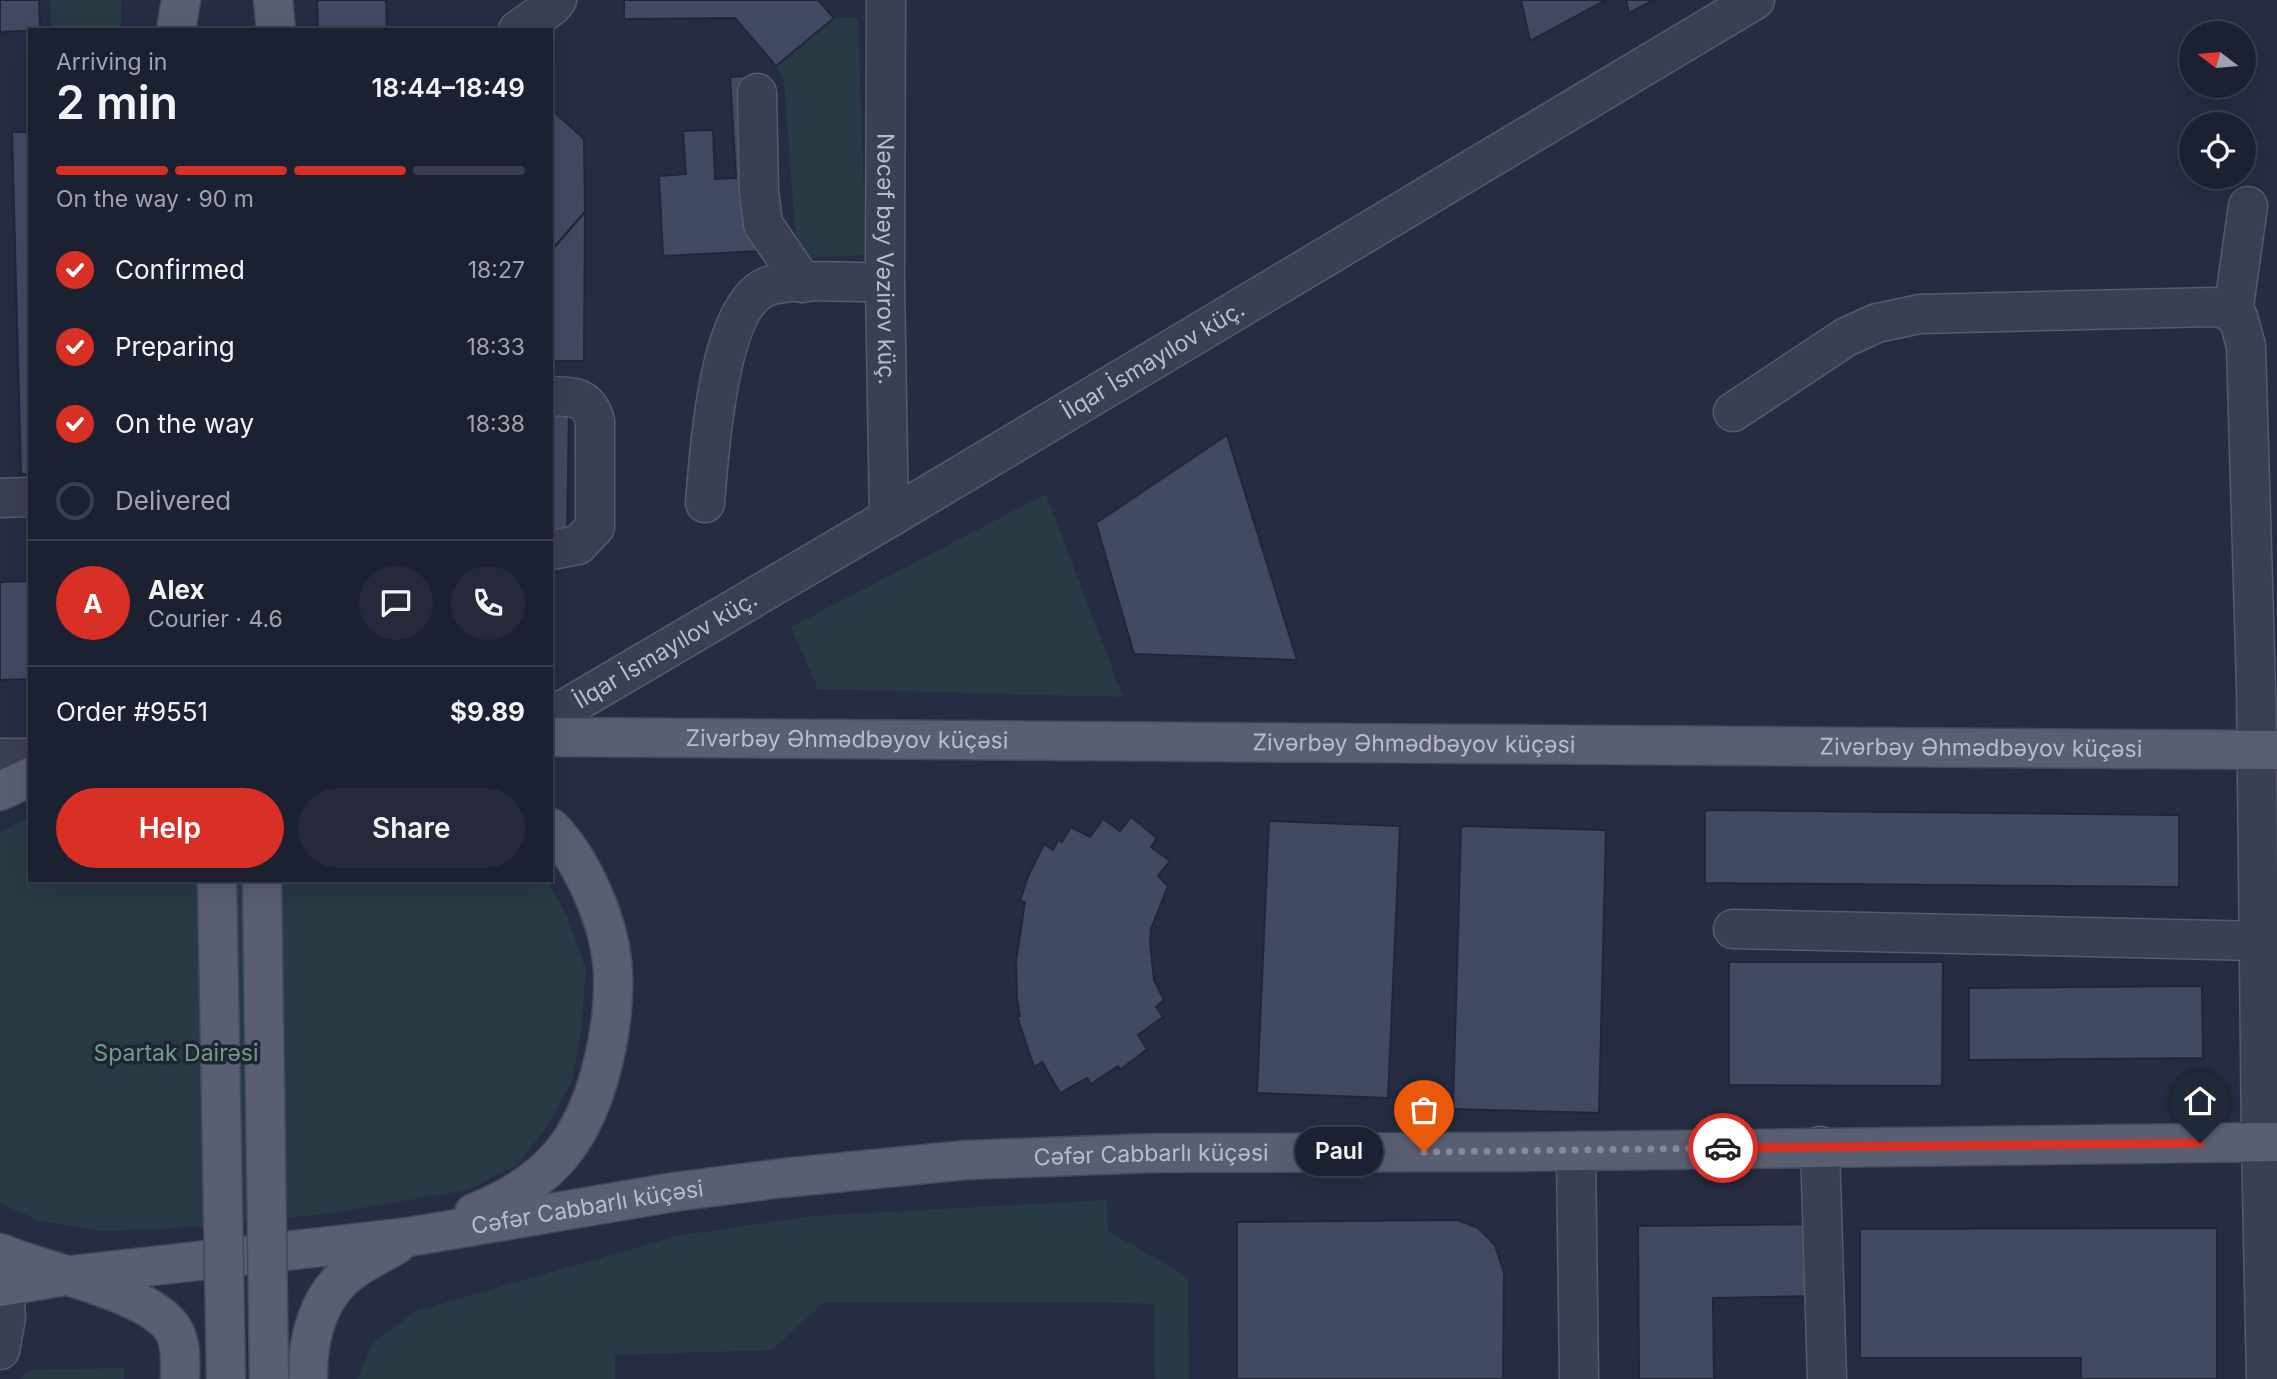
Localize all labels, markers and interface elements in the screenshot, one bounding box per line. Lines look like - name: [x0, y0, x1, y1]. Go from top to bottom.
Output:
- north arrow: [2179, 21, 2256, 98]
- map controls: [2179, 21, 2256, 189]
- text: Arriving in: [56, 48, 167, 76]
- text: 18:44–18:49: [372, 72, 525, 103]
- text: 2 min: [56, 74, 178, 130]
- button: locate: [2179, 112, 2256, 189]
- street label: Nəcəf bəy Vəzirov küç.: [871, 133, 901, 385]
- text: On the way · 90 m: [56, 185, 254, 213]
- icon: check: [56, 251, 94, 289]
- text: Confirmed: [115, 254, 245, 285]
- text: 18:27: [468, 256, 525, 284]
- street label: İlqar İsmayılov küç.: [1057, 295, 1249, 425]
- icon: check: [56, 328, 94, 366]
- text: Preparing: [115, 331, 235, 362]
- text: 18:33: [466, 333, 525, 361]
- icon: check: [56, 405, 94, 443]
- text: On the way: [115, 408, 254, 439]
- text: 18:38: [466, 410, 525, 438]
- text: Delivered: [115, 485, 231, 516]
- button: chat: [359, 566, 433, 640]
- button: phone: [451, 566, 525, 640]
- text: Alex: [148, 574, 205, 605]
- street label: İlqar İsmayılov küç.: [569, 585, 762, 714]
- text: A: [83, 588, 103, 619]
- text: Courier · 4.6: [148, 605, 283, 633]
- text: Order #9551: [56, 696, 208, 727]
- text: $9.89: [450, 696, 525, 727]
- street label: Zivərbəy Əhmədbəyov küçəsi: [686, 724, 1008, 754]
- street label: Zivərbəy Əhmədbəyov küçəsi: [1253, 728, 1575, 759]
- street label: Zivərbəy Əhmədbəyov küçəsi: [1819, 733, 2142, 763]
- button: Help: [56, 788, 284, 868]
- button: Share: [298, 788, 525, 868]
- park label: Spartak Dairəsi: [93, 1039, 259, 1067]
- pin: [2170, 1071, 2230, 1143]
- pin: [1394, 1080, 1454, 1152]
- icon: home: [2181, 1082, 2219, 1120]
- icon: bag: [1405, 1091, 1443, 1129]
- courier: [1688, 1113, 1758, 1183]
- callout: Paul: [1294, 1128, 1382, 1176]
- icon: car: [1704, 1129, 1742, 1167]
- text: Paul: [1315, 1137, 1363, 1165]
- street label: Cəfər Cabbarlı küçəsi: [1033, 1139, 1269, 1171]
- street label: Cəfər Cabbarlı küçəsi: [469, 1174, 705, 1240]

